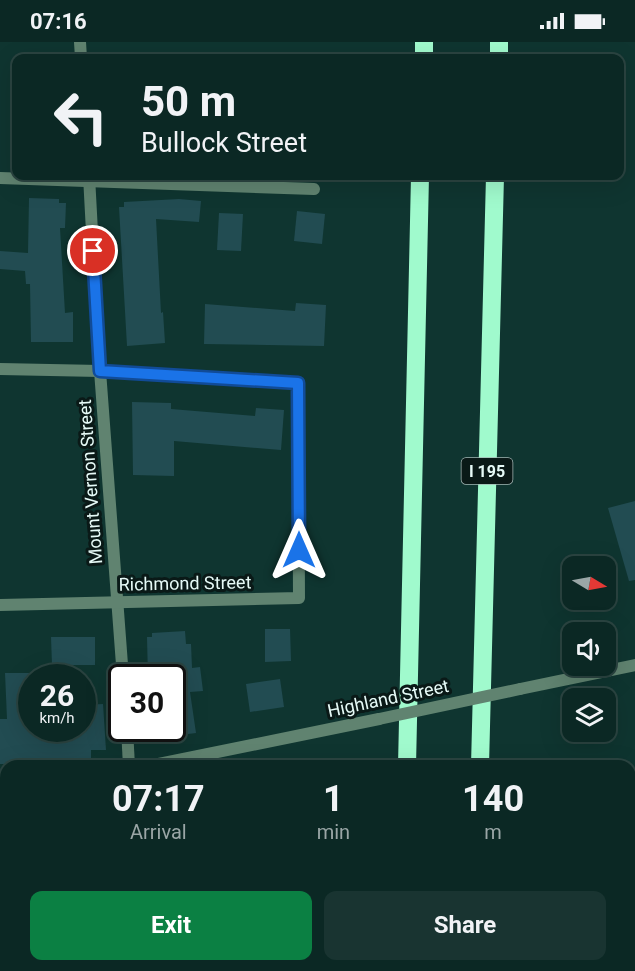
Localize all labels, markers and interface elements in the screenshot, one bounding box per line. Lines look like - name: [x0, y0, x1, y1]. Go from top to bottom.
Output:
- text: 07:16: [30, 9, 87, 34]
- text: 50 m: [141, 77, 236, 126]
- icon: left: [42, 78, 120, 156]
- text: Bullock Street: [141, 127, 307, 159]
- pin: [67, 225, 118, 276]
- icon: arrive: [76, 234, 109, 267]
- street label: Mount Vernon Street: [74, 399, 106, 565]
- road number: I 195: [462, 458, 512, 484]
- position arrow: [267, 518, 331, 582]
- north arrow: [562, 556, 616, 610]
- map controls: [562, 556, 616, 742]
- street label: Richmond Street: [118, 571, 252, 595]
- button: sound: [562, 622, 616, 676]
- speed limit sign: 30: [108, 664, 186, 742]
- street label: Highland Street: [325, 675, 451, 721]
- text: 26: [40, 678, 74, 713]
- button: layers: [562, 688, 616, 742]
- text: km/h: [39, 709, 75, 727]
- text: 07:17: [112, 778, 205, 820]
- text: 1: [323, 778, 344, 820]
- text: 140: [462, 778, 524, 820]
- text: Arrival: [130, 820, 187, 844]
- text: min: [317, 820, 350, 844]
- text: m: [484, 820, 502, 844]
- button: Exit: [30, 891, 312, 960]
- button: Share: [324, 891, 606, 960]

